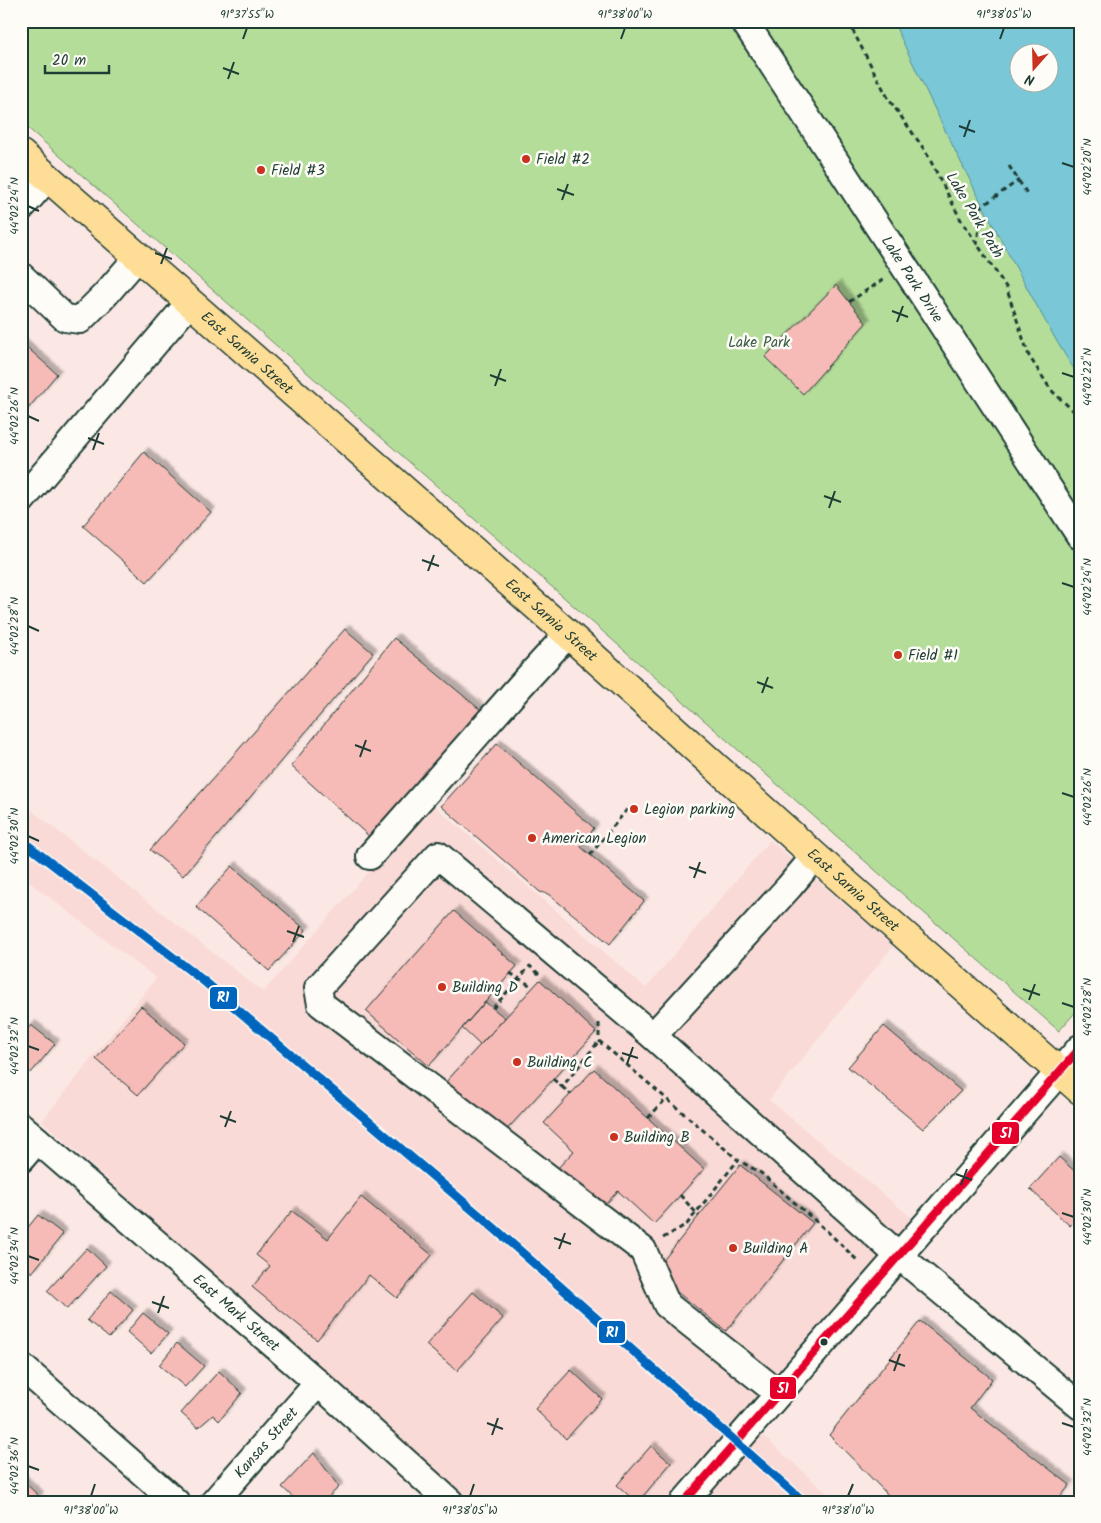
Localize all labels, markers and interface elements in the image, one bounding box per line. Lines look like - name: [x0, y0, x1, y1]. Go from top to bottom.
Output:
- text: 91°37'55"W: [220, 5, 274, 24]
- text: 91°38'00"W: [598, 5, 652, 24]
- text: 91°38'05"W: [976, 5, 1032, 24]
- scale bar: [45, 42, 109, 74]
- north arrow: [1008, 42, 1058, 92]
- text: 20 m: [52, 49, 86, 73]
- text: N: [1022, 67, 1038, 91]
- text: 44°02'20"N: [1078, 138, 1097, 196]
- place label: Field #2: [536, 148, 590, 172]
- marker: Field #2: [520, 153, 532, 165]
- place label: Field #3: [271, 159, 325, 183]
- marker: Field #3: [255, 164, 267, 176]
- street label: Lake Park Path: [939, 168, 1009, 263]
- text: 44°02'24"N: [5, 177, 24, 235]
- street label: Lake Park Drive: [874, 231, 949, 328]
- street label: East Sarnia Street: [195, 306, 299, 401]
- park label: Lake Park: [728, 331, 791, 355]
- text: 44°02'22"N: [1078, 348, 1097, 406]
- text: 44°02'26"N: [5, 387, 24, 445]
- text: 44°02'24"N: [1078, 558, 1097, 616]
- street label: East Sarnia Street: [499, 573, 603, 668]
- text: 44°02'28"N: [5, 597, 24, 655]
- place label: Field #1: [908, 644, 958, 668]
- marker: Field #1: [892, 649, 904, 661]
- text: 44°02'26"N: [1078, 768, 1097, 826]
- place label: Legion parking: [644, 798, 735, 822]
- marker: Legion parking: [628, 803, 640, 815]
- text: 44°02'30"N: [5, 808, 24, 864]
- place label: American Legion: [542, 827, 647, 851]
- marker: American Legion: [526, 832, 538, 844]
- street label: East Sarnia Street: [801, 843, 905, 938]
- place label: Building D: [452, 976, 518, 1000]
- text: 44°02'28"N: [1078, 978, 1097, 1036]
- marker: Building D: [436, 981, 448, 993]
- line badge: R1: [209, 986, 238, 1010]
- text: R1: [217, 987, 230, 1009]
- text: 44°02'32"N: [5, 1017, 24, 1075]
- place label: Building C: [527, 1051, 592, 1075]
- marker: Building C: [511, 1056, 523, 1068]
- line badge: 51: [991, 1121, 1020, 1145]
- text: 51: [999, 1123, 1012, 1145]
- place label: Building B: [624, 1126, 690, 1150]
- marker: Building B: [608, 1131, 620, 1143]
- text: 44°02'30"N: [1078, 1189, 1097, 1245]
- text: 44°02'34"N: [5, 1227, 24, 1285]
- place label: Building A: [743, 1237, 808, 1261]
- marker: Building A: [727, 1242, 739, 1254]
- street label: East Mark Street: [187, 1268, 285, 1358]
- line badge: R1: [598, 1320, 626, 1344]
- text: R1: [606, 1322, 619, 1344]
- unlabelled marker: [819, 1337, 829, 1347]
- line badge: 51: [769, 1376, 797, 1400]
- text: 51: [776, 1378, 789, 1400]
- text: 44°02'32"N: [1078, 1398, 1097, 1456]
- street label: Kansas Street: [229, 1402, 305, 1484]
- text: 44°02'36"N: [5, 1437, 24, 1495]
- text: 91°38'00"W: [64, 1501, 118, 1520]
- text: 91°38'05"W: [442, 1501, 498, 1520]
- text: 91°38'10"W: [822, 1501, 874, 1520]

